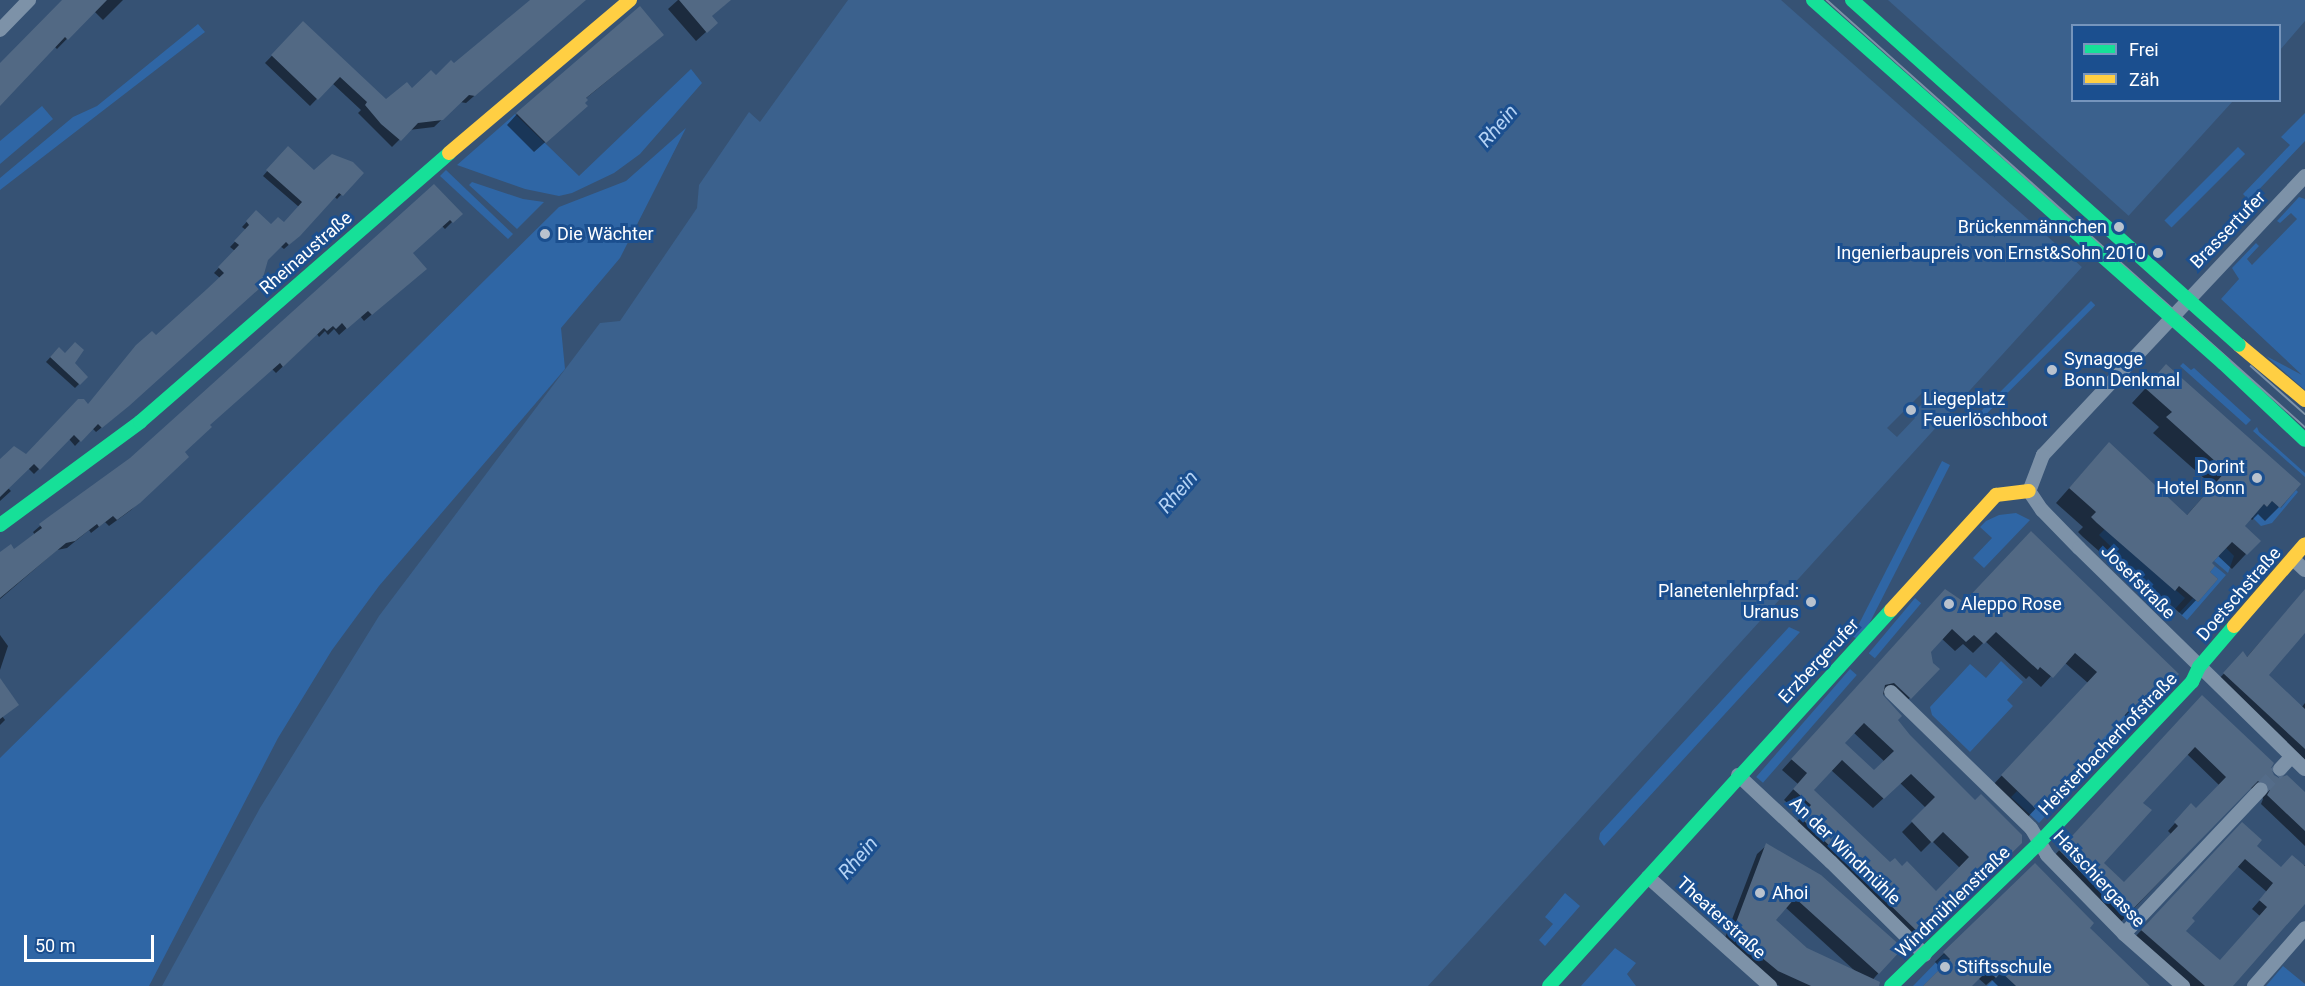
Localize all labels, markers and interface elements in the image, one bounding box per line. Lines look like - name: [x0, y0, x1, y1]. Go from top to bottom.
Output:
- legend: [2071, 24, 2281, 102]
- text: Frei: [2129, 39, 2159, 60]
- text: Zäh: [2129, 69, 2160, 90]
- water label: Rhein: [1473, 100, 1523, 152]
- street label: Brassertufer: [2186, 187, 2270, 273]
- street label: Rheinaustraße: [255, 207, 357, 299]
- place label: Brückenmännchen: [1958, 216, 2107, 238]
- marker: Brückenmännchen: [2112, 220, 2126, 234]
- place label: Die Wächter: [557, 223, 654, 245]
- marker: Die Wächter: [538, 227, 552, 241]
- place label: Ingenierbaupreis von Ernst&Sohn 2010: [1836, 242, 2146, 264]
- marker: Ingenierbaupreis von Ernst&Sohn 2010: [2151, 246, 2165, 260]
- place label: Synagoge Bonn Denkmal: [2064, 349, 2180, 392]
- marker: Synagoge Bonn Denkmal: [2045, 363, 2059, 377]
- place label: Liegeplatz Feuerlöschboot: [1923, 389, 2048, 432]
- marker: Liegeplatz Feuerlöschboot: [1904, 403, 1918, 417]
- place label: Dorint Hotel Bonn: [2156, 457, 2245, 500]
- water label: Rhein: [1153, 466, 1203, 518]
- marker: Dorint Hotel Bonn: [2250, 471, 2264, 485]
- street label: Josefstraße: [2096, 540, 2180, 624]
- street label: Doetschstraße: [2192, 543, 2286, 645]
- place label: Planetenlehrpfad: Uranus: [1658, 581, 1799, 624]
- place label: Aleppo Rose: [1961, 593, 2062, 615]
- marker: Planetenlehrpfad: Uranus: [1804, 595, 1818, 609]
- marker: Aleppo Rose: [1942, 597, 1956, 611]
- street label: Erzbergerufer: [1774, 614, 1864, 708]
- street label: Heisterbacherhofstraße: [2034, 668, 2182, 820]
- street label: An der Windmühle: [1785, 792, 1905, 910]
- street label: Hatschiergasse: [2048, 826, 2150, 932]
- water label: Rhein: [833, 832, 883, 884]
- street label: Windmühlenstraße: [1891, 842, 2015, 962]
- street label: Theaterstraße: [1672, 872, 1770, 964]
- place label: Ahoi: [1772, 882, 1808, 904]
- marker: Ahoi: [1753, 886, 1767, 900]
- scale bar: [27, 923, 158, 961]
- text: 50 m: [35, 935, 75, 956]
- place label: Stiftsschule: [1957, 956, 2052, 978]
- marker: Stiftsschule: [1938, 960, 1952, 974]

